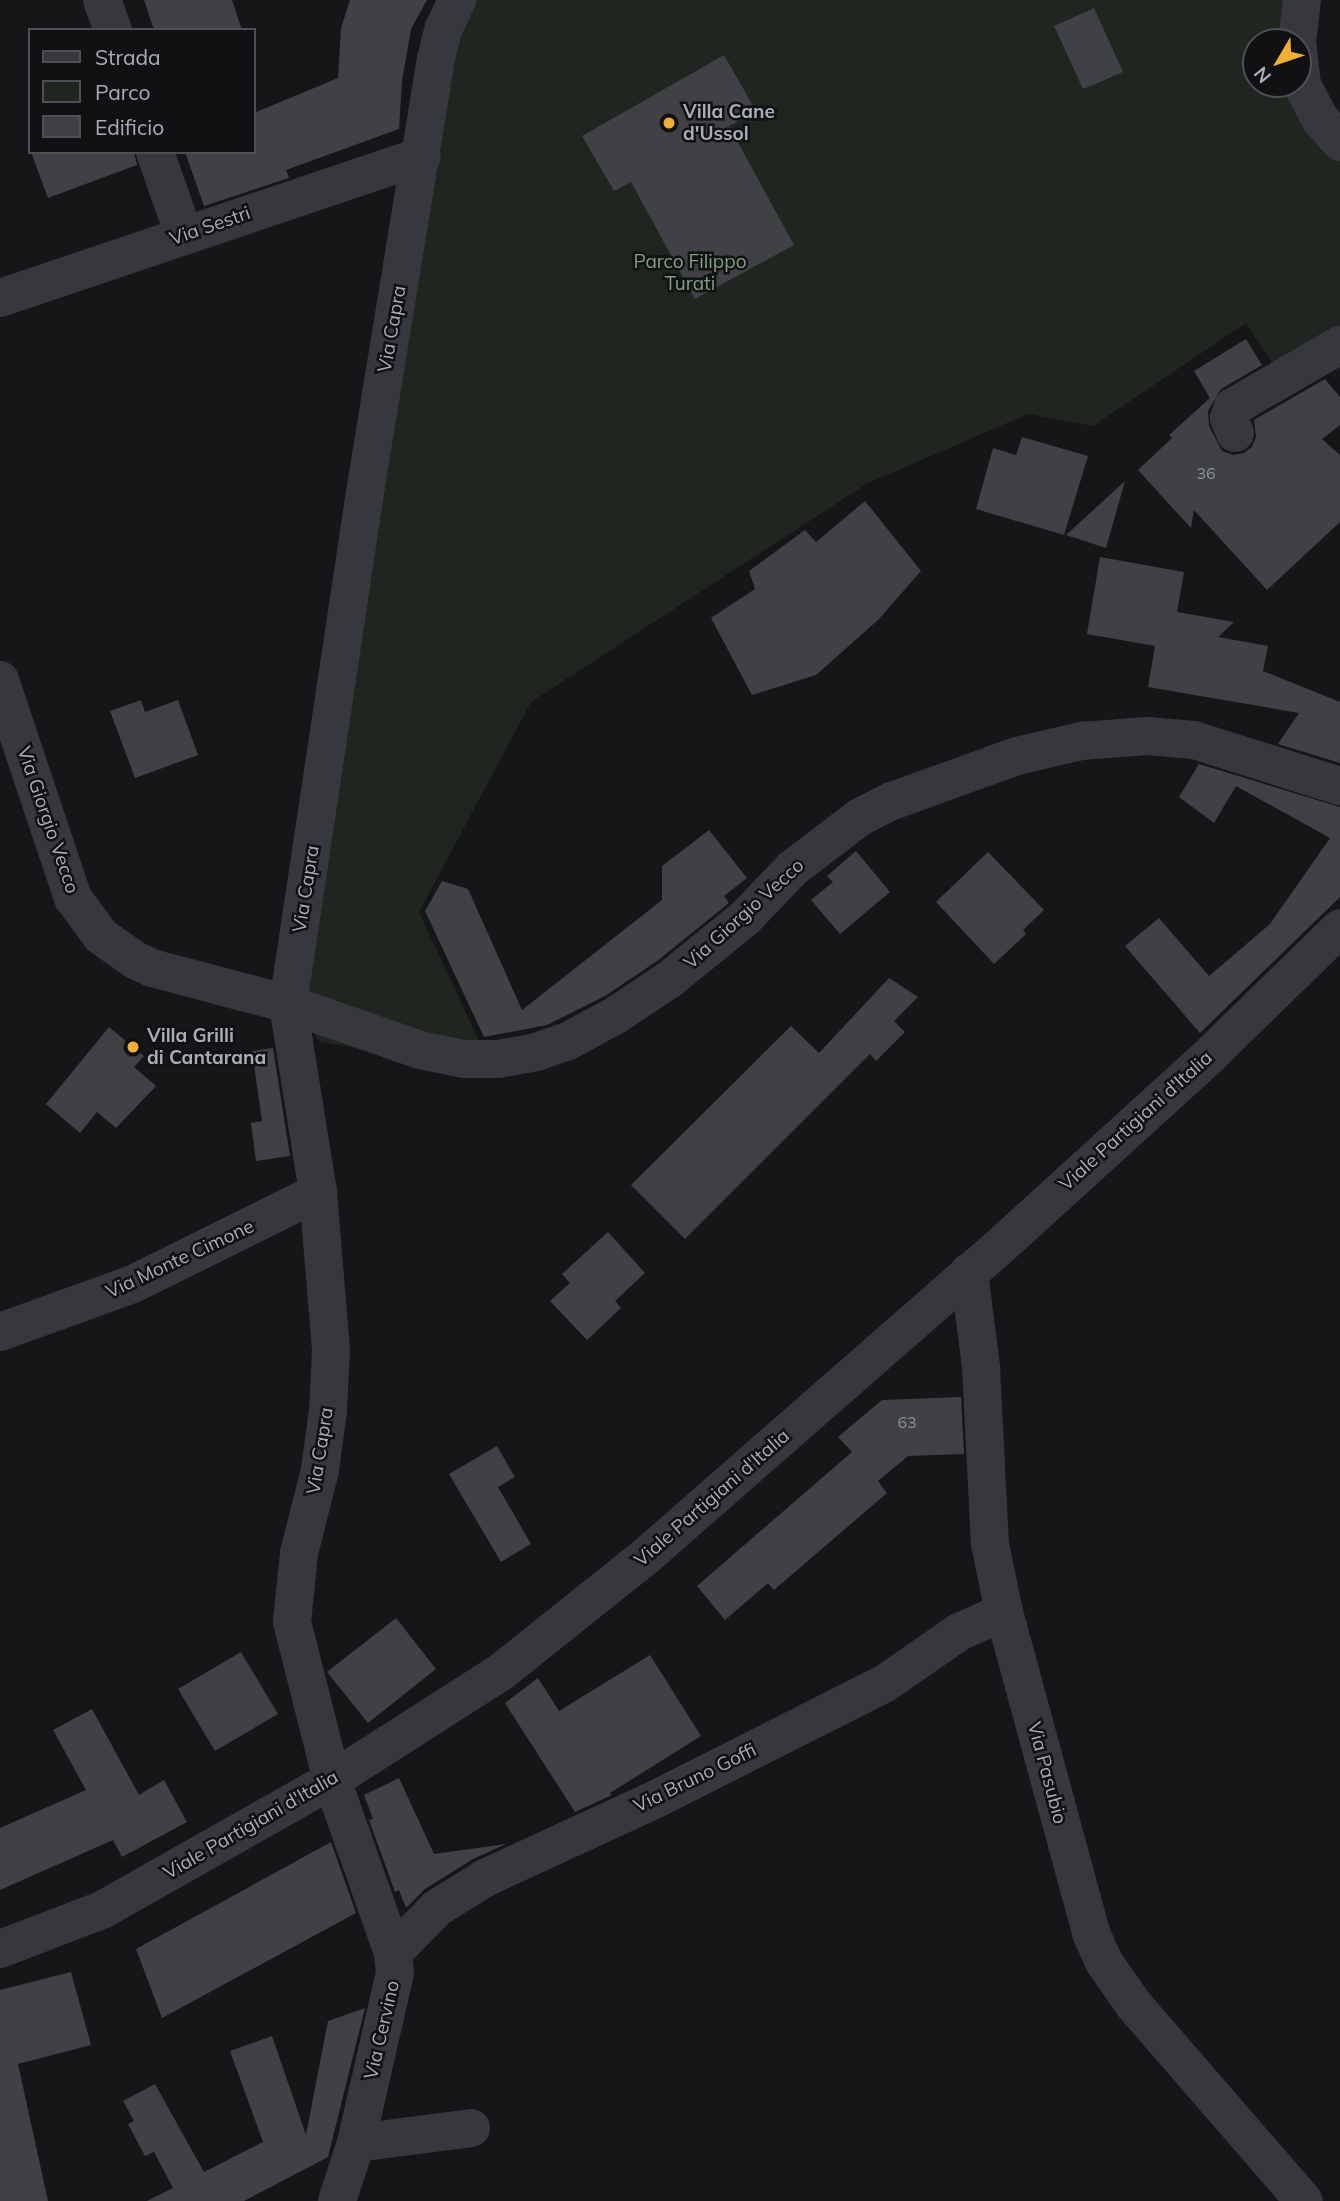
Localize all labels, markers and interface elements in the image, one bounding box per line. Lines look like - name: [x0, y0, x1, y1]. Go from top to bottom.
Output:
- legend: [28, 28, 256, 154]
- north arrow: [1242, 28, 1312, 98]
- text: Strada: [95, 44, 161, 70]
- text: N: [1248, 62, 1276, 88]
- text: Parco: [95, 79, 150, 105]
- place label: Villa Cane d'Ussol: [683, 101, 775, 145]
- text: Edificio: [95, 114, 164, 140]
- marker: Villa Cane d'Ussol: [661, 115, 677, 131]
- street label: Via Sestri: [167, 202, 253, 250]
- park label: Parco Filippo Turati: [633, 251, 747, 295]
- street label: Via Capra: [373, 284, 411, 374]
- house number: 36: [1196, 463, 1216, 483]
- street label: Via Giorgio Vecco: [12, 744, 84, 896]
- street label: Via Capra: [288, 844, 324, 934]
- street label: Via Giorgio Vecco: [679, 854, 809, 974]
- place label: Villa Grilli di Cantarana: [147, 1025, 266, 1069]
- marker: Villa Grilli di Cantarana: [125, 1039, 141, 1055]
- street label: Viale Partigiani d'Italia: [1055, 1046, 1217, 1196]
- street label: Via Monte Cimone: [102, 1215, 258, 1303]
- street label: Via Capra: [302, 1406, 338, 1496]
- house number: 63: [897, 1412, 917, 1432]
- street label: Viale Partigiani d'Italia: [630, 1424, 794, 1572]
- street label: Via Pasubio: [1022, 1720, 1072, 1826]
- street label: Via Bruno Goffi: [630, 1738, 760, 1818]
- street label: Viale Partigiani d'Italia: [160, 1766, 342, 1884]
- street label: Via Cervino: [360, 1978, 404, 2082]

